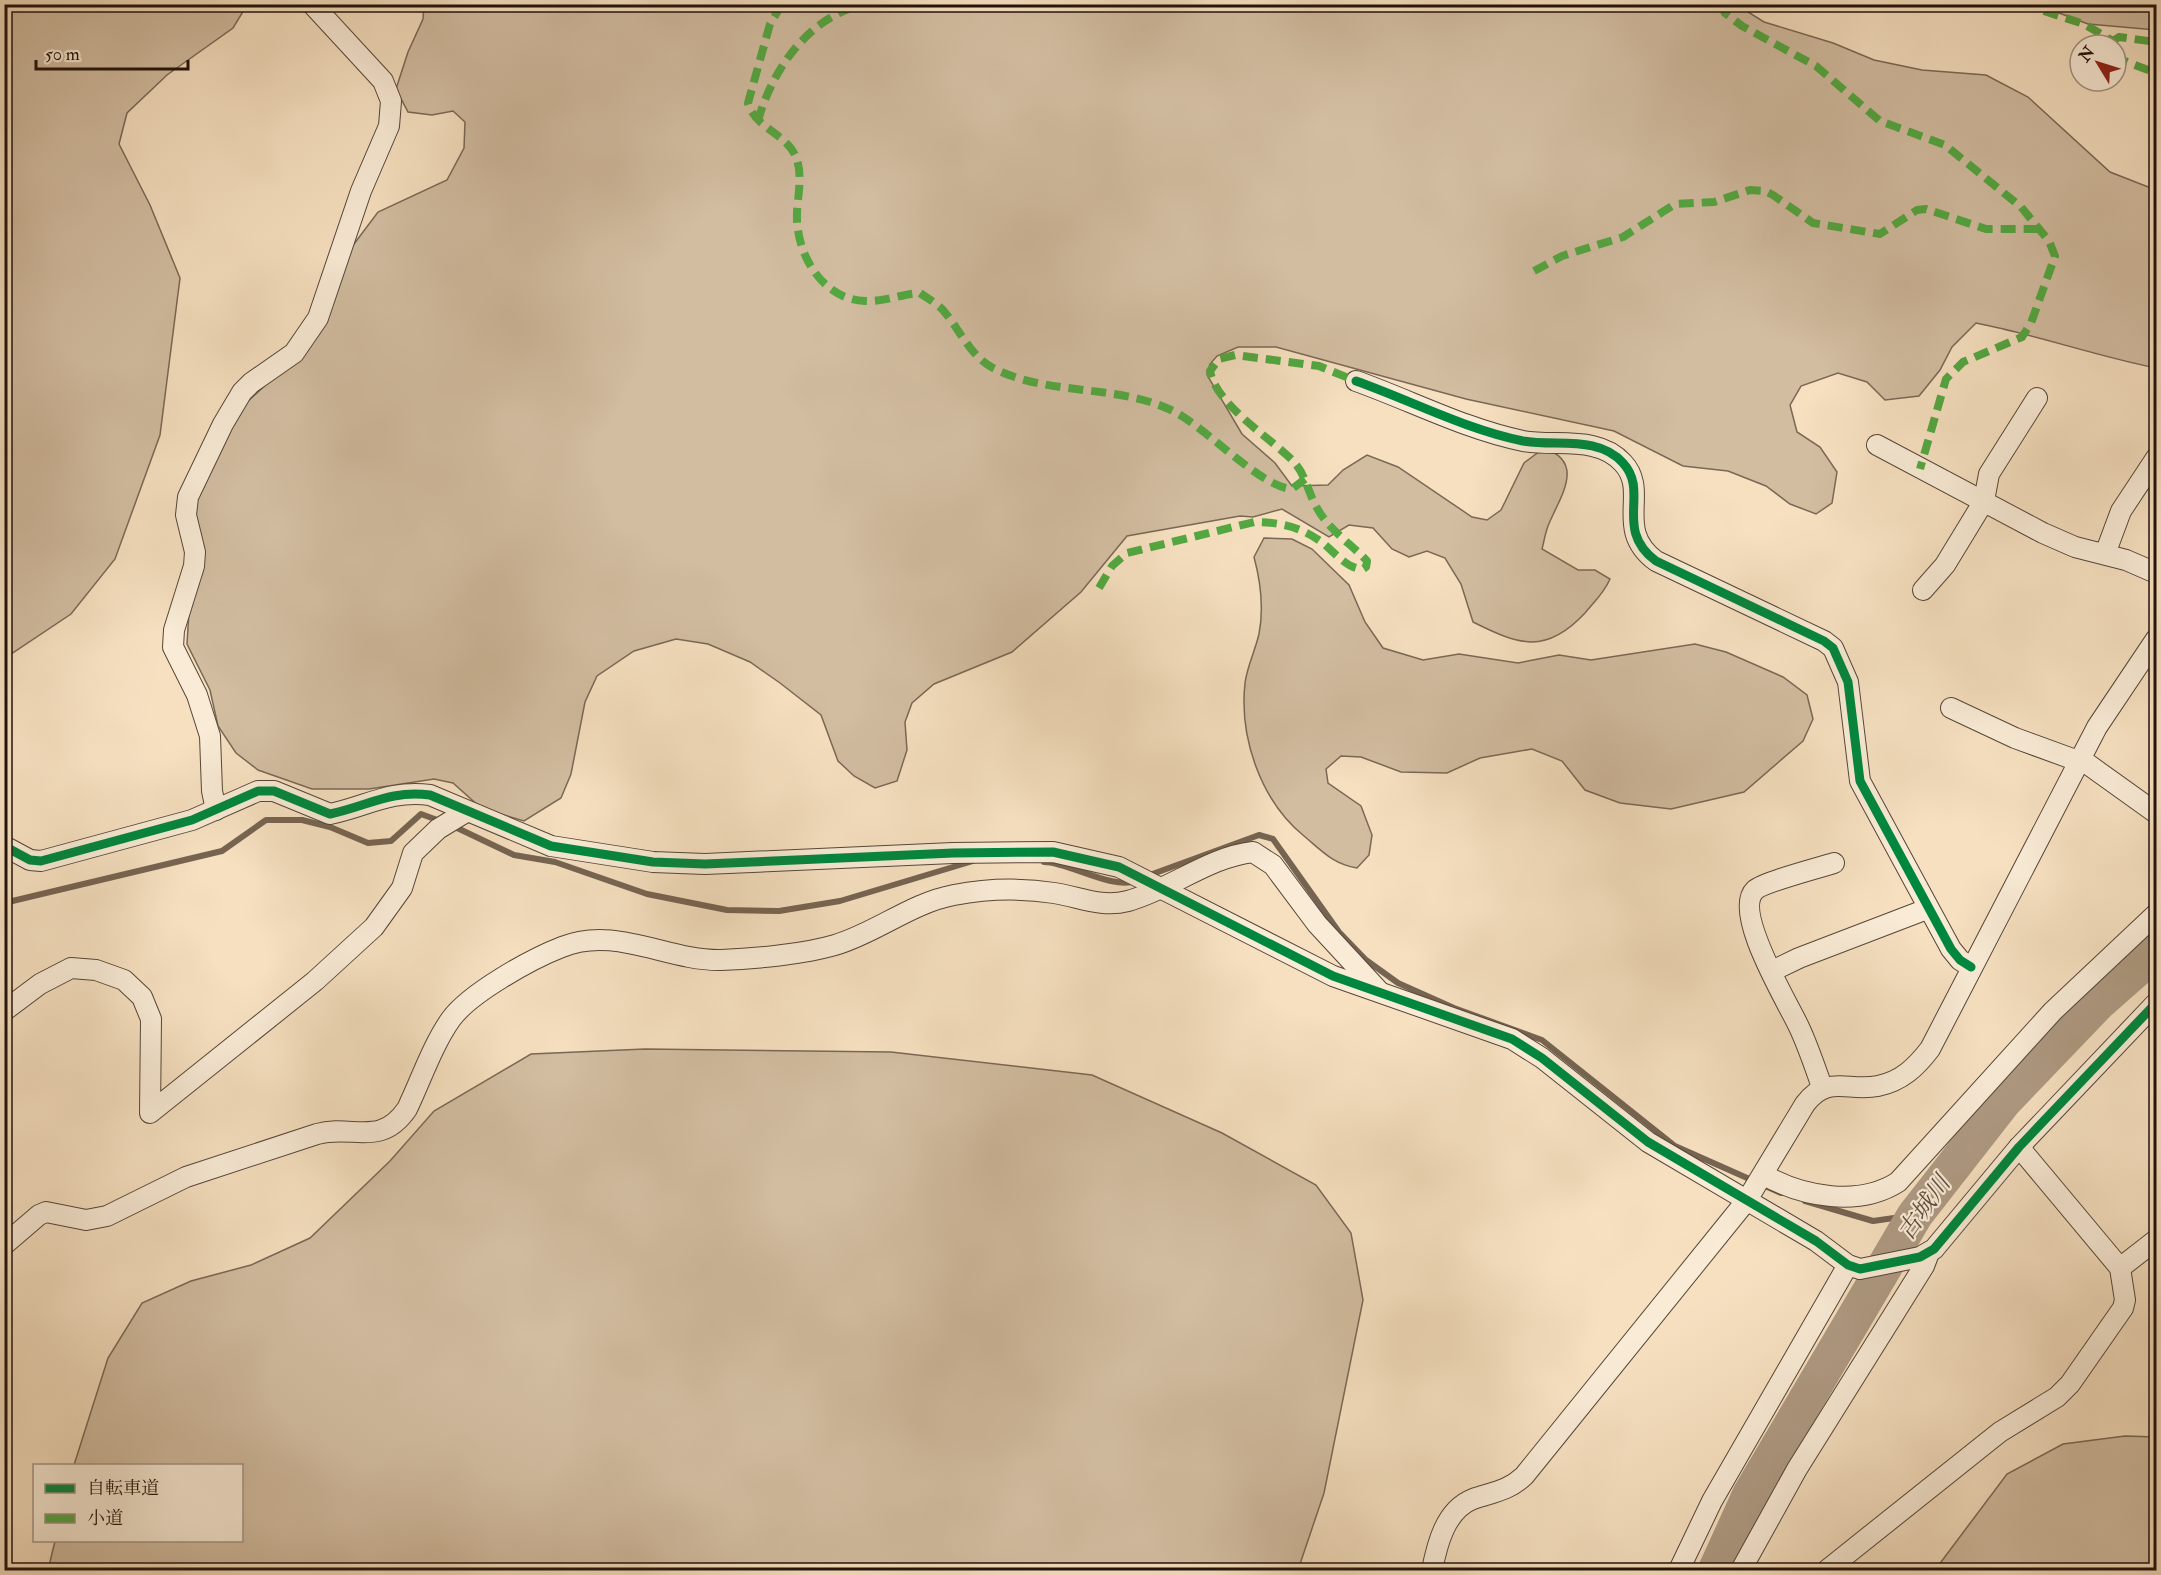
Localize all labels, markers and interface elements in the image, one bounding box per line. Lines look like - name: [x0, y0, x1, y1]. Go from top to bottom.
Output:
- scale bar: [36, 33, 188, 71]
- north arrow: [2068, 33, 2128, 93]
- text: N: [2074, 42, 2100, 67]
- text: 50 m: [45, 43, 80, 66]
- water label: 古城川: [1891, 1167, 1959, 1246]
- legend: [33, 1464, 243, 1542]
- text: 自転車道: [87, 1477, 159, 1500]
- text: 小道: [87, 1507, 123, 1530]

